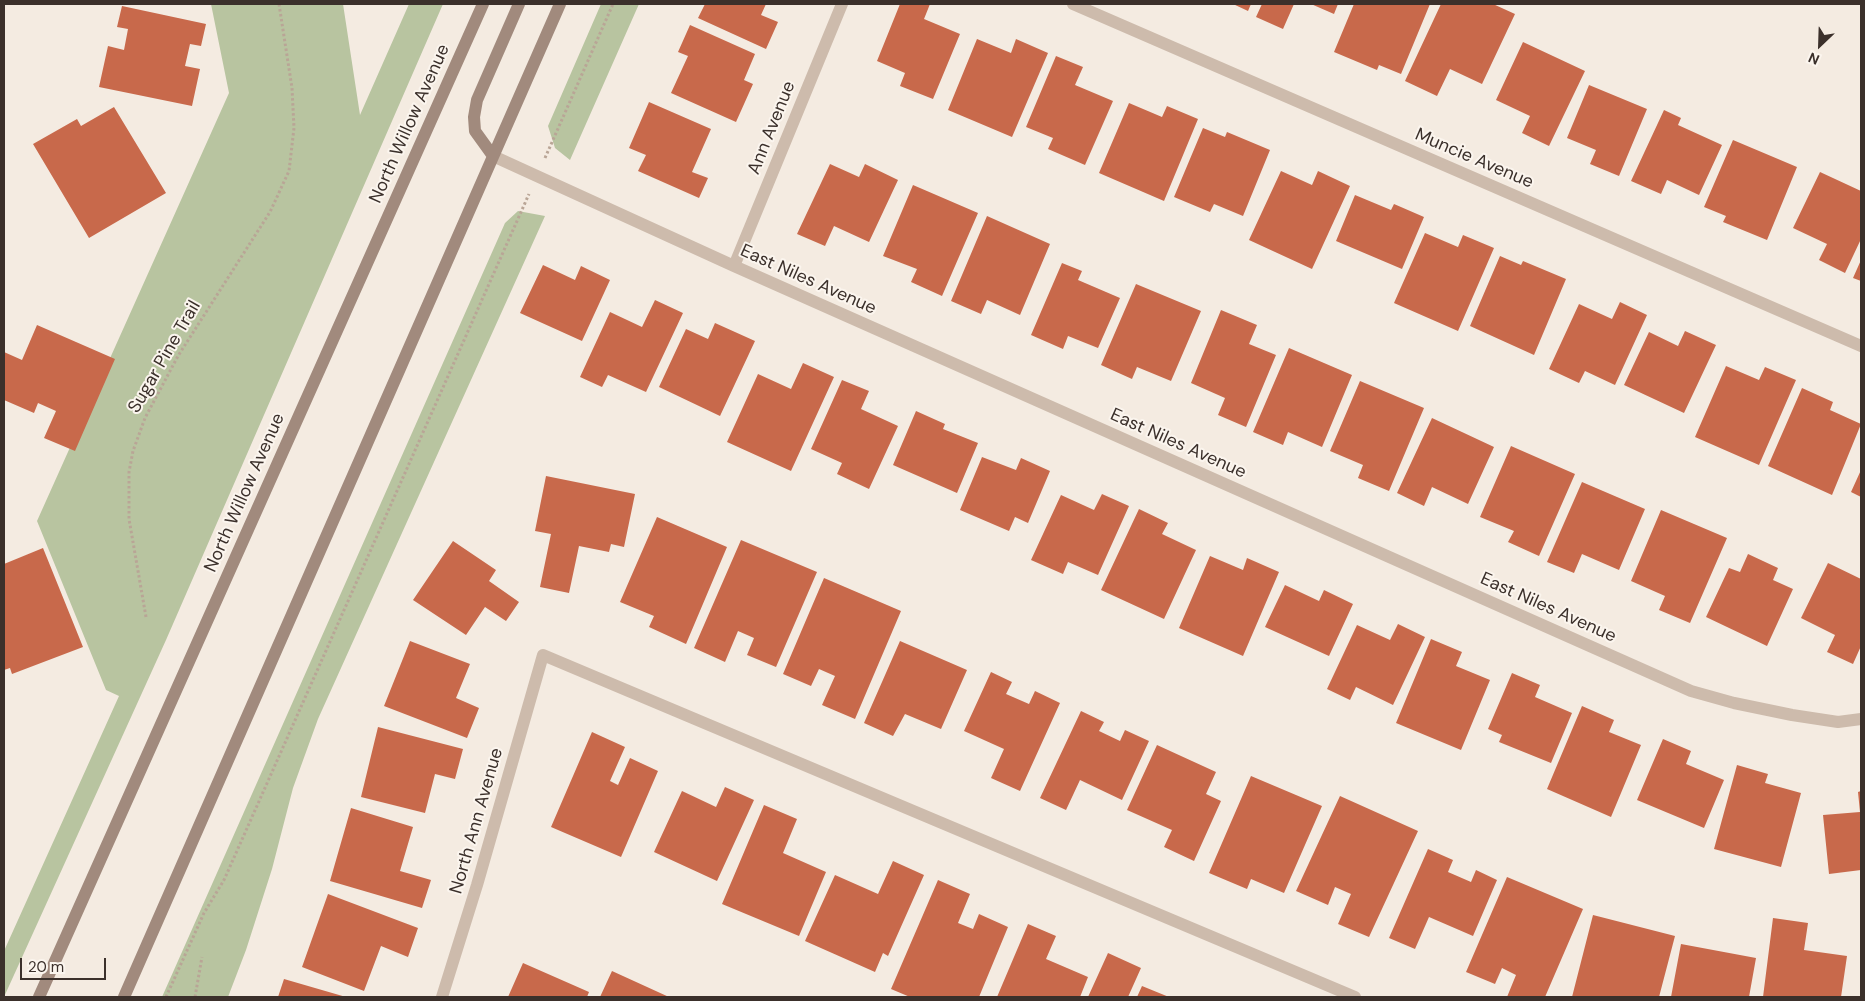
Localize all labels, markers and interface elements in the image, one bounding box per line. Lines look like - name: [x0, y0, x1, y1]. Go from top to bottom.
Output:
- north arrow: [1795, 20, 1845, 70]
- street label: North Willow Avenue: [365, 41, 455, 207]
- text: N: [1806, 48, 1822, 69]
- street label: Ann Avenue: [744, 78, 800, 178]
- street label: Muncie Avenue: [1412, 124, 1536, 194]
- street label: East Niles Avenue: [737, 240, 879, 320]
- street label: Sugar Pine Trail: [124, 297, 206, 417]
- street label: East Niles Avenue: [1107, 404, 1249, 484]
- street label: North Willow Avenue: [200, 410, 290, 576]
- street label: East Niles Avenue: [1477, 568, 1619, 648]
- street label: North Ann Avenue: [446, 746, 508, 896]
- scale bar: [22, 948, 109, 980]
- text: 20 m: [28, 957, 64, 977]

